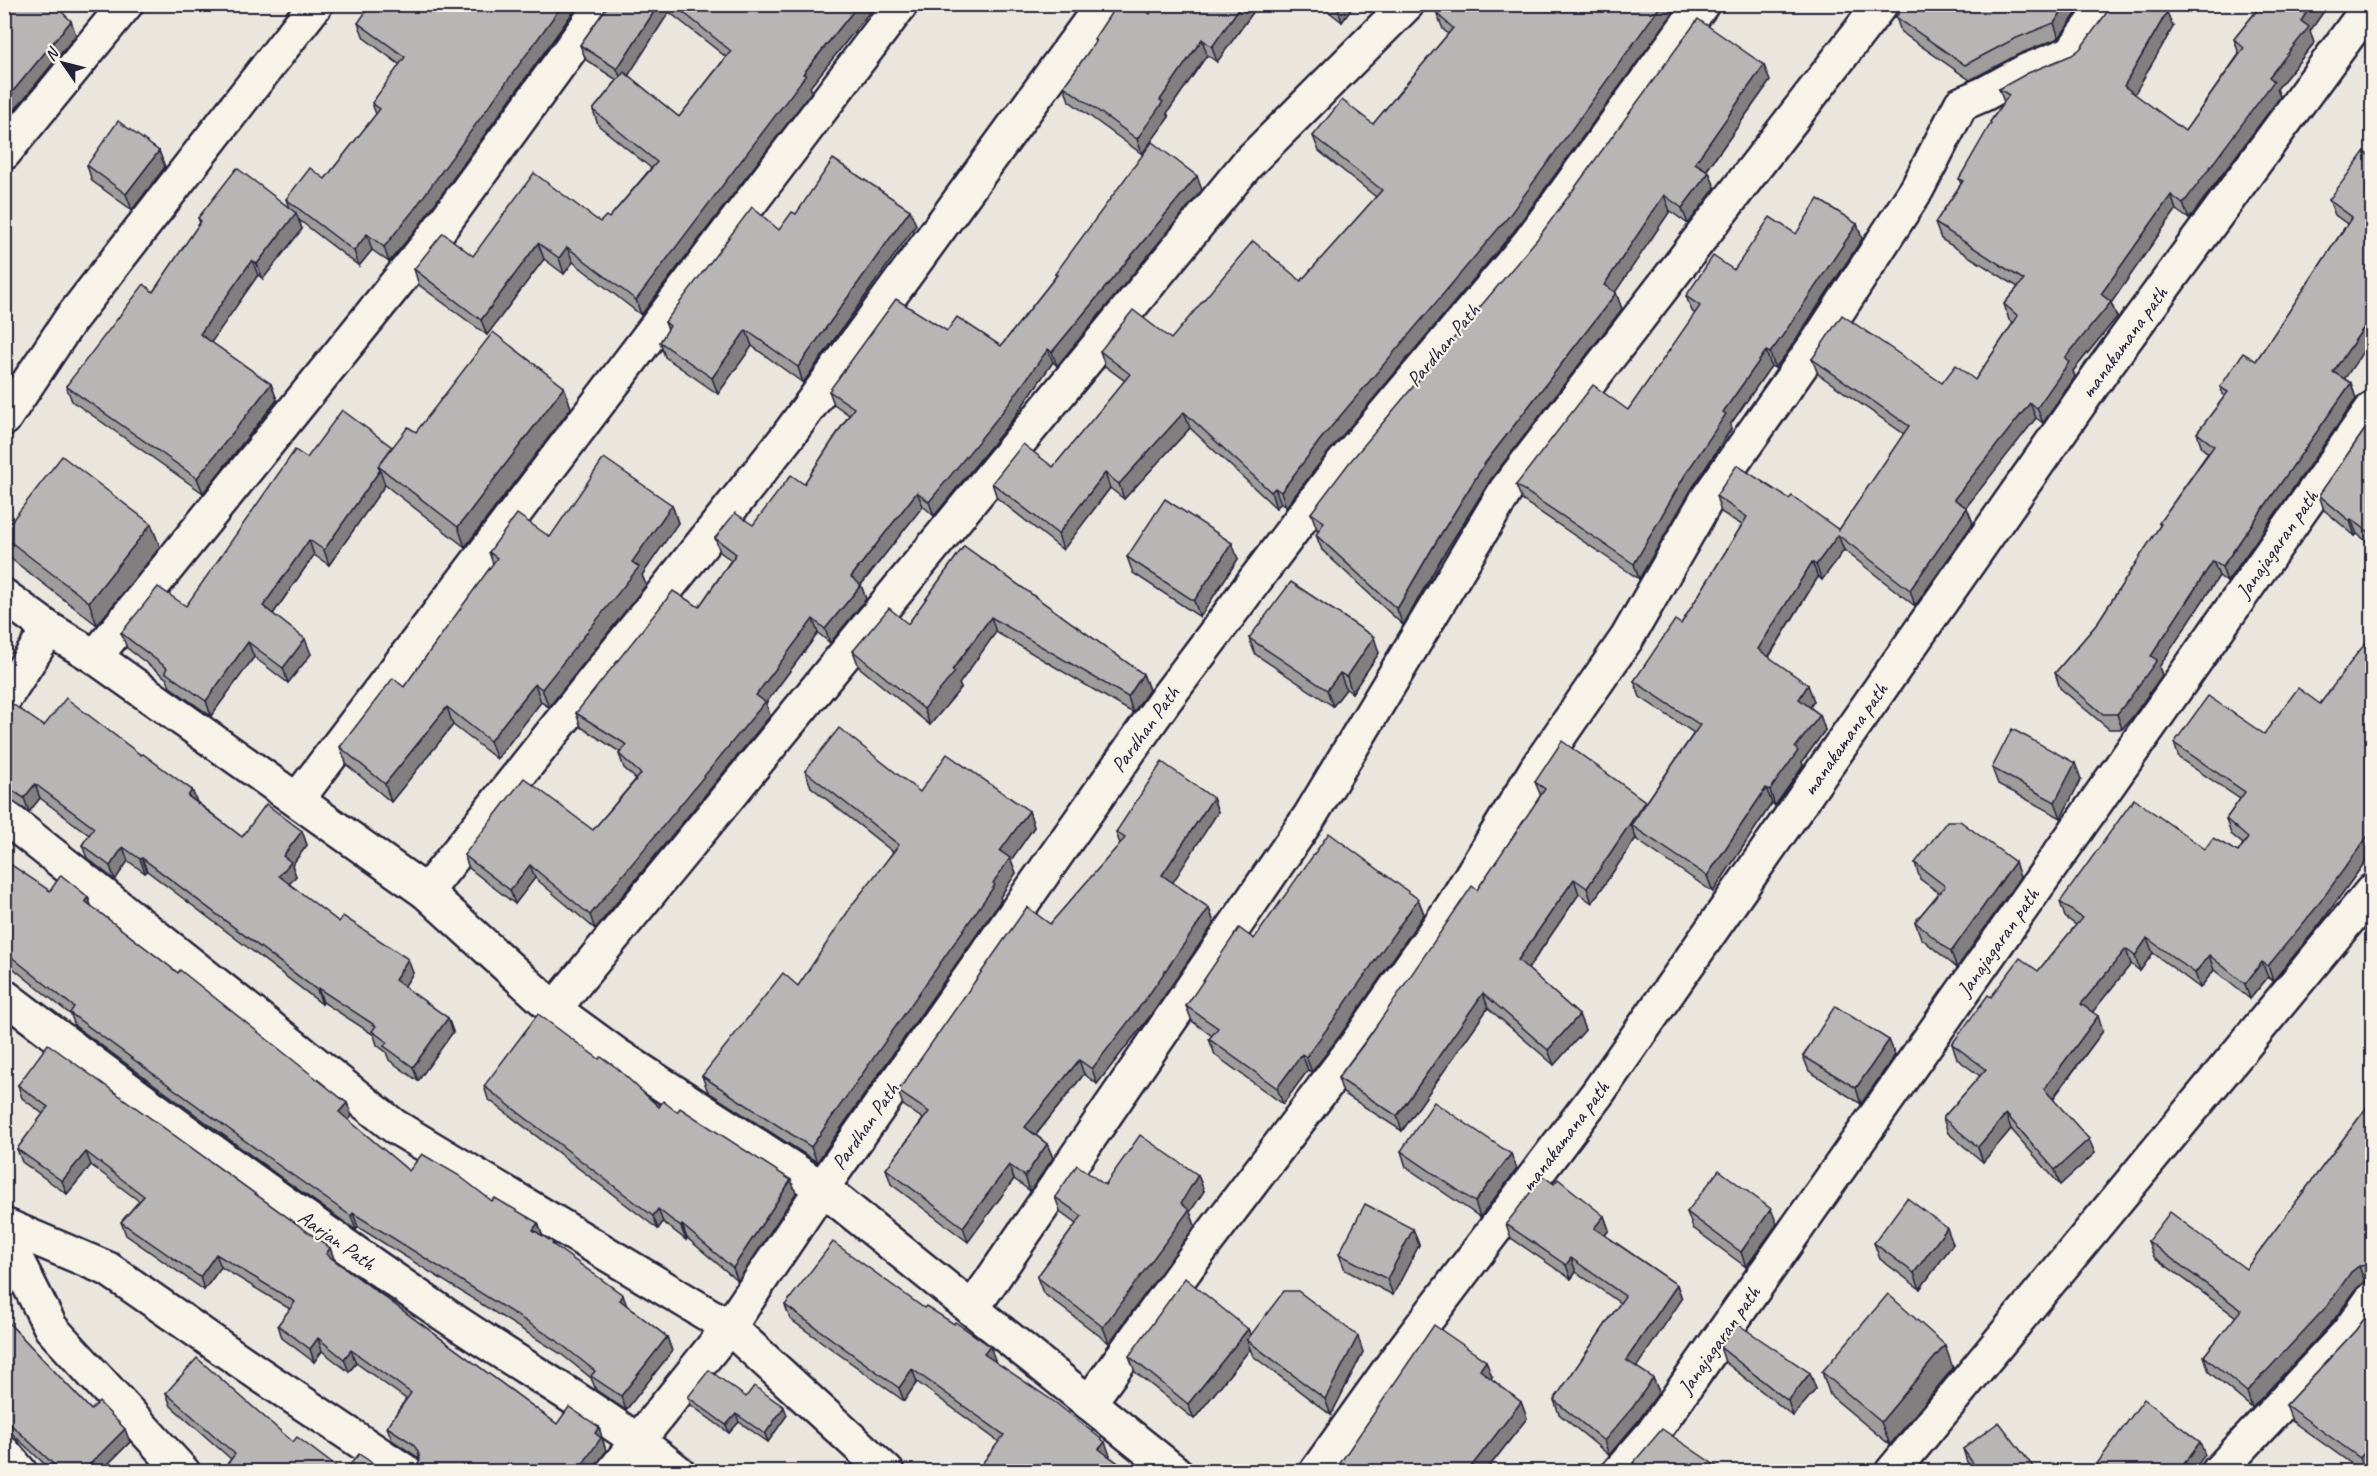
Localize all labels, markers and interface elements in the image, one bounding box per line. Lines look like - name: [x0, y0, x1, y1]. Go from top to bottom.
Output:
- north arrow: [33, 33, 93, 93]
- text: N: [40, 43, 64, 65]
- street label: manakamana path: [2075, 280, 2174, 403]
- street label: Pardhan Path: [1401, 298, 1486, 392]
- street label: Janajagaran path: [2230, 484, 2325, 604]
- street label: manakamana path: [1796, 676, 1894, 801]
- street label: Pardhan Path: [1105, 680, 1185, 777]
- street label: Janajagaran path: [1951, 882, 2046, 1002]
- street label: manakamana path: [1515, 1074, 1616, 1197]
- street label: Pardhan Path: [826, 1077, 905, 1175]
- street label: Aarjan Path: [293, 1204, 382, 1277]
- street label: Janajagaran path: [1672, 1280, 1767, 1400]

